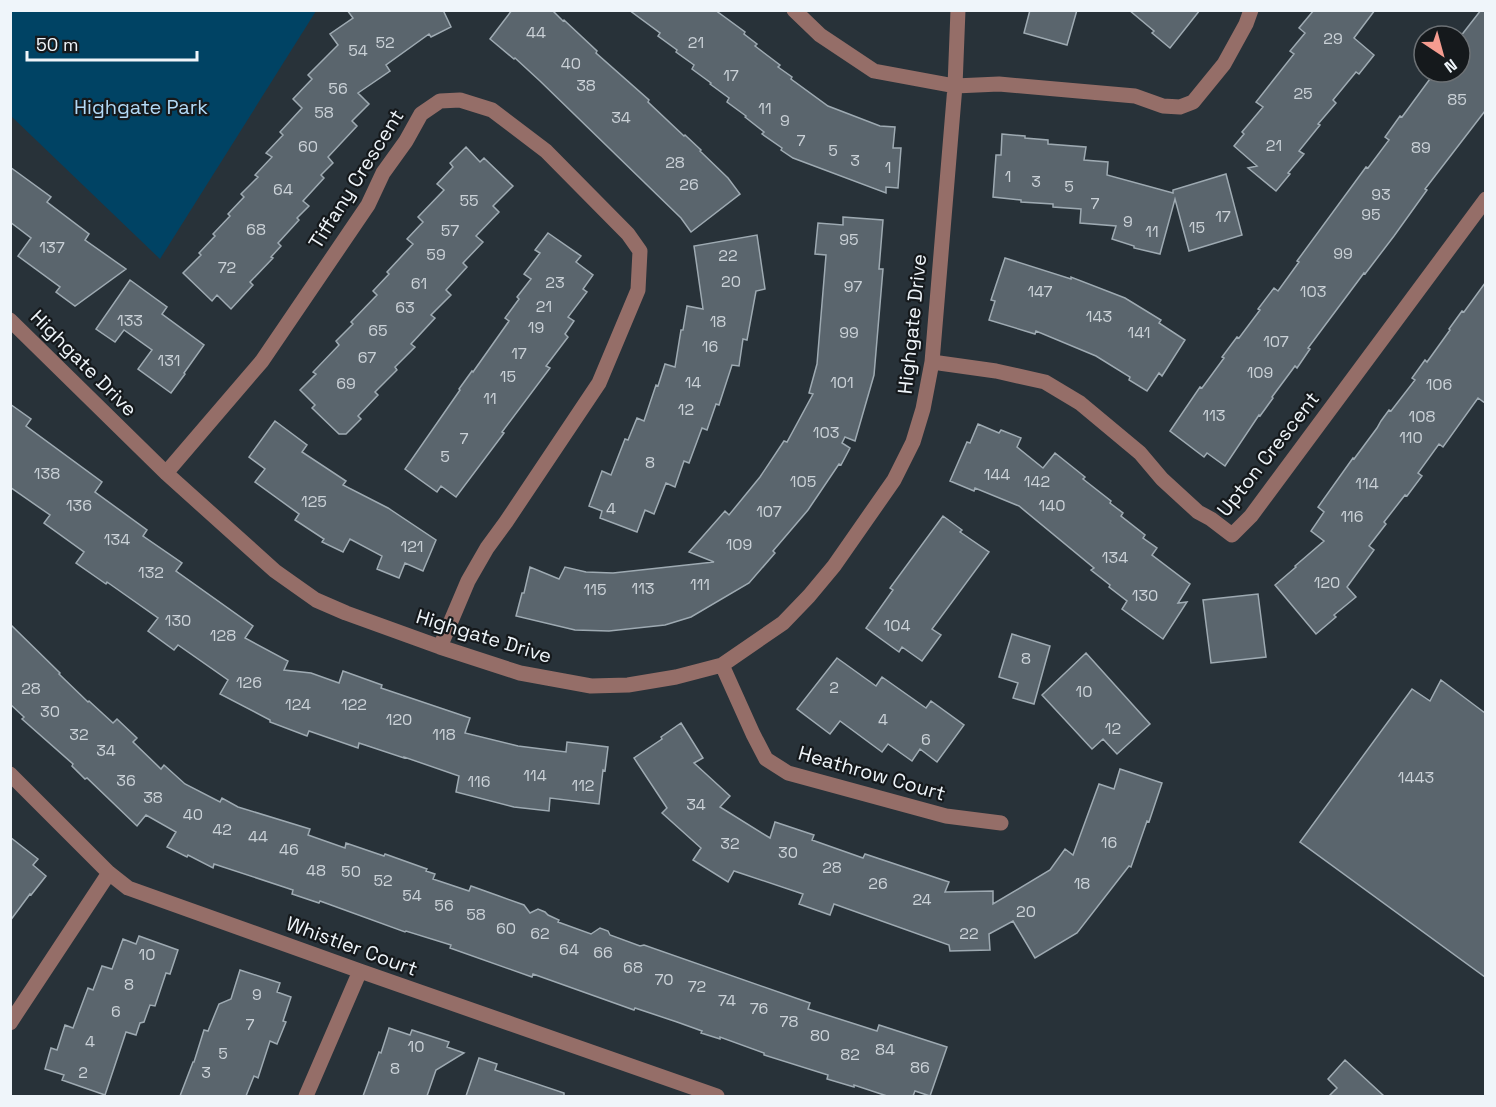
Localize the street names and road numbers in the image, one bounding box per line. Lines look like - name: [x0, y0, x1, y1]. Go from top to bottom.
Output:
- street label: Tiffany Crescent: [303, 104, 409, 254]
- street label: Highgate Drive: [892, 253, 932, 395]
- street label: Highgate Drive: [25, 304, 143, 422]
- street label: Upton Crescent: [1211, 386, 1325, 522]
- street label: Highgate Drive: [413, 603, 555, 669]
- street label: Heathrow Court: [795, 740, 949, 806]
- street label: Whistler Court: [283, 910, 421, 982]

